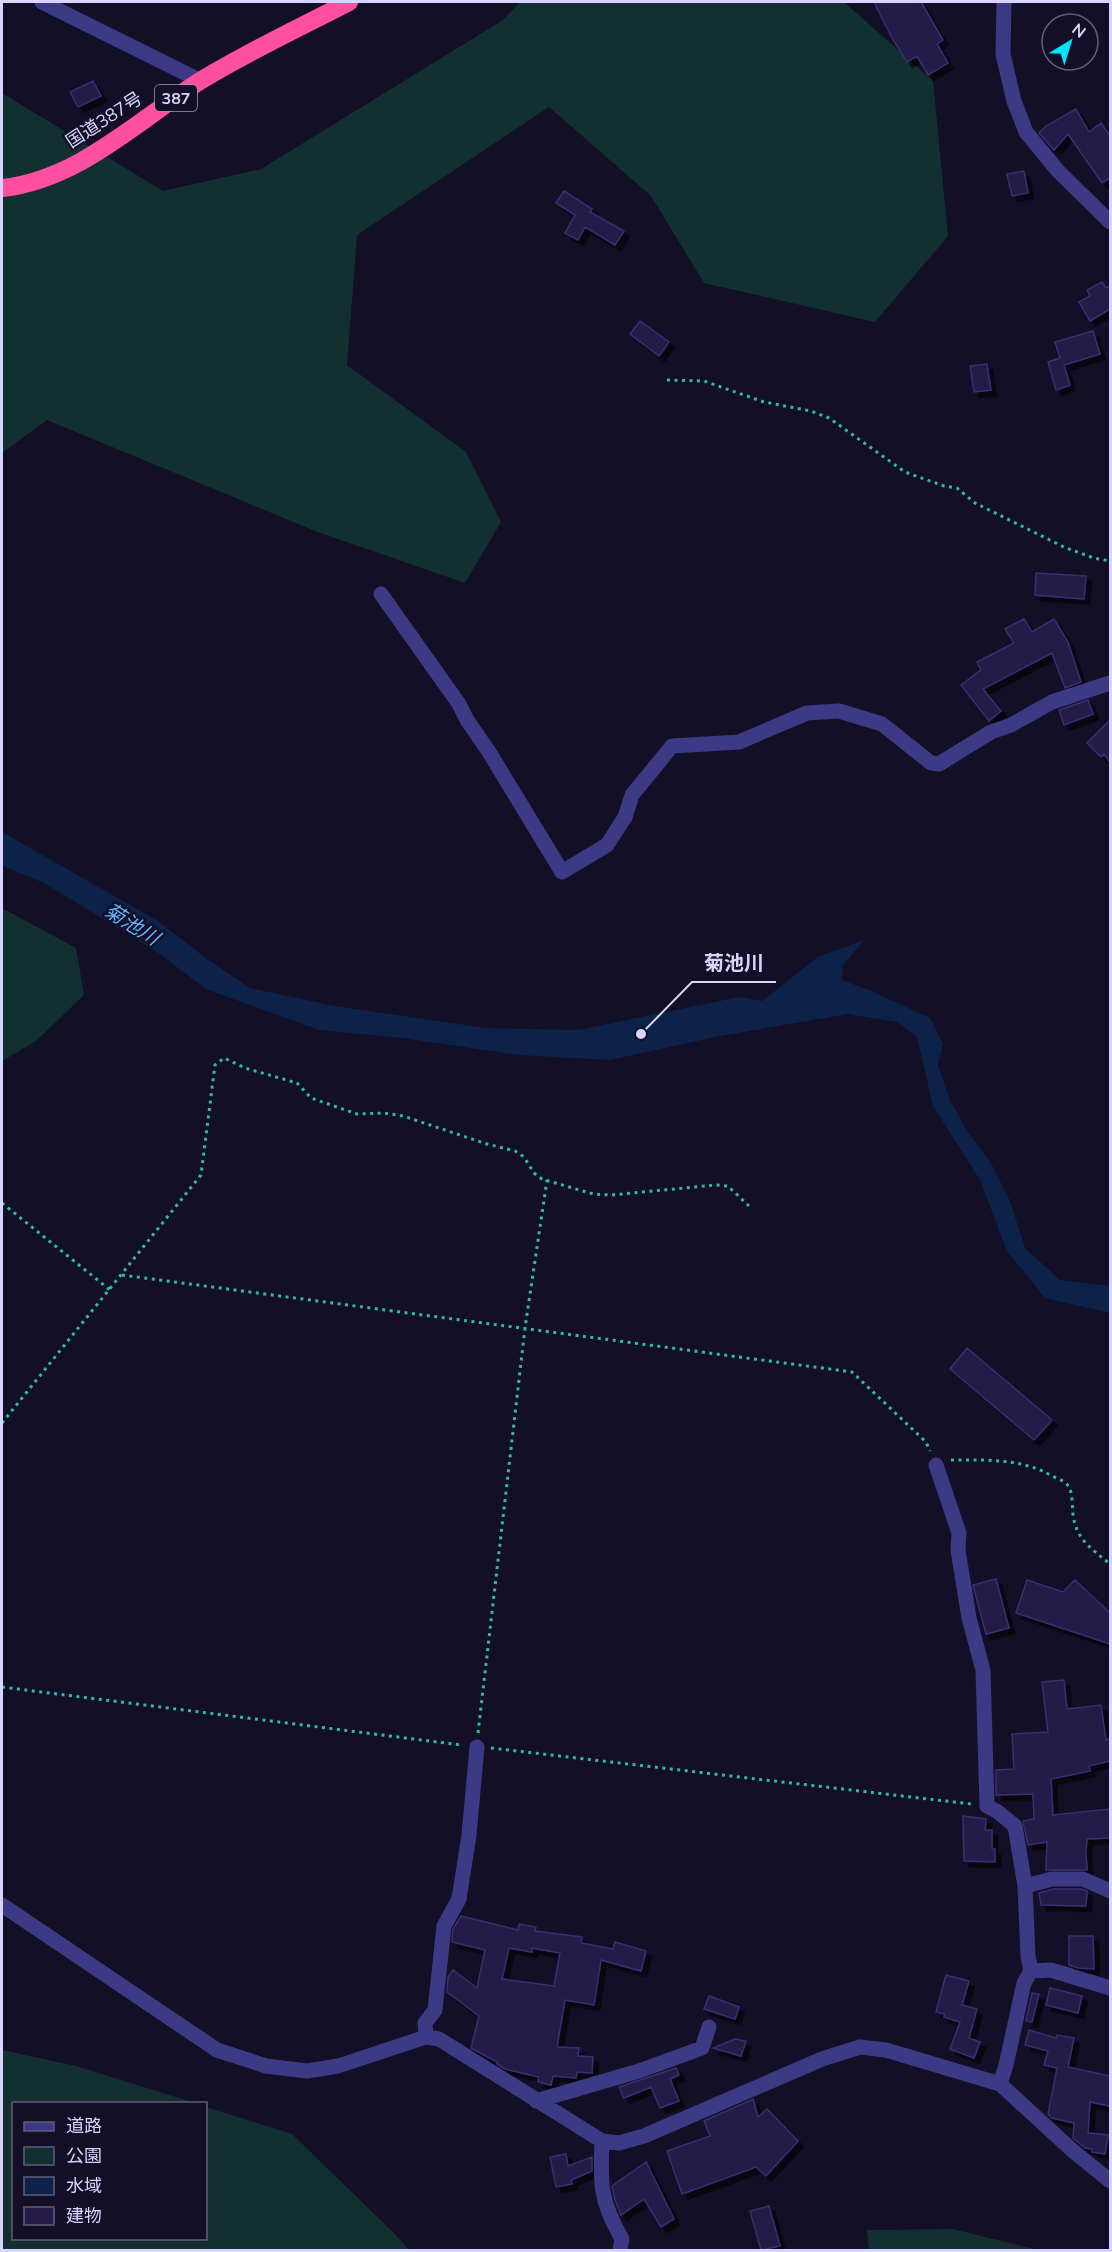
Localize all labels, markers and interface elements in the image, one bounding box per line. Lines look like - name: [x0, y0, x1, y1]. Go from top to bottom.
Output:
- north arrow: [1040, 12, 1100, 72]
- text: N: [1068, 19, 1090, 42]
- road number: 387: [155, 85, 197, 111]
- street label: 国道387号: [61, 86, 146, 153]
- water label: 菊池川: [100, 897, 166, 951]
- callout: 菊池川: [692, 944, 776, 982]
- text: 菊池川: [704, 950, 764, 975]
- legend: [12, 2102, 207, 2240]
- text: 道路: [66, 2114, 102, 2137]
- text: 公園: [66, 2144, 102, 2167]
- text: 水域: [66, 2174, 102, 2197]
- text: 建物: [66, 2204, 102, 2227]

